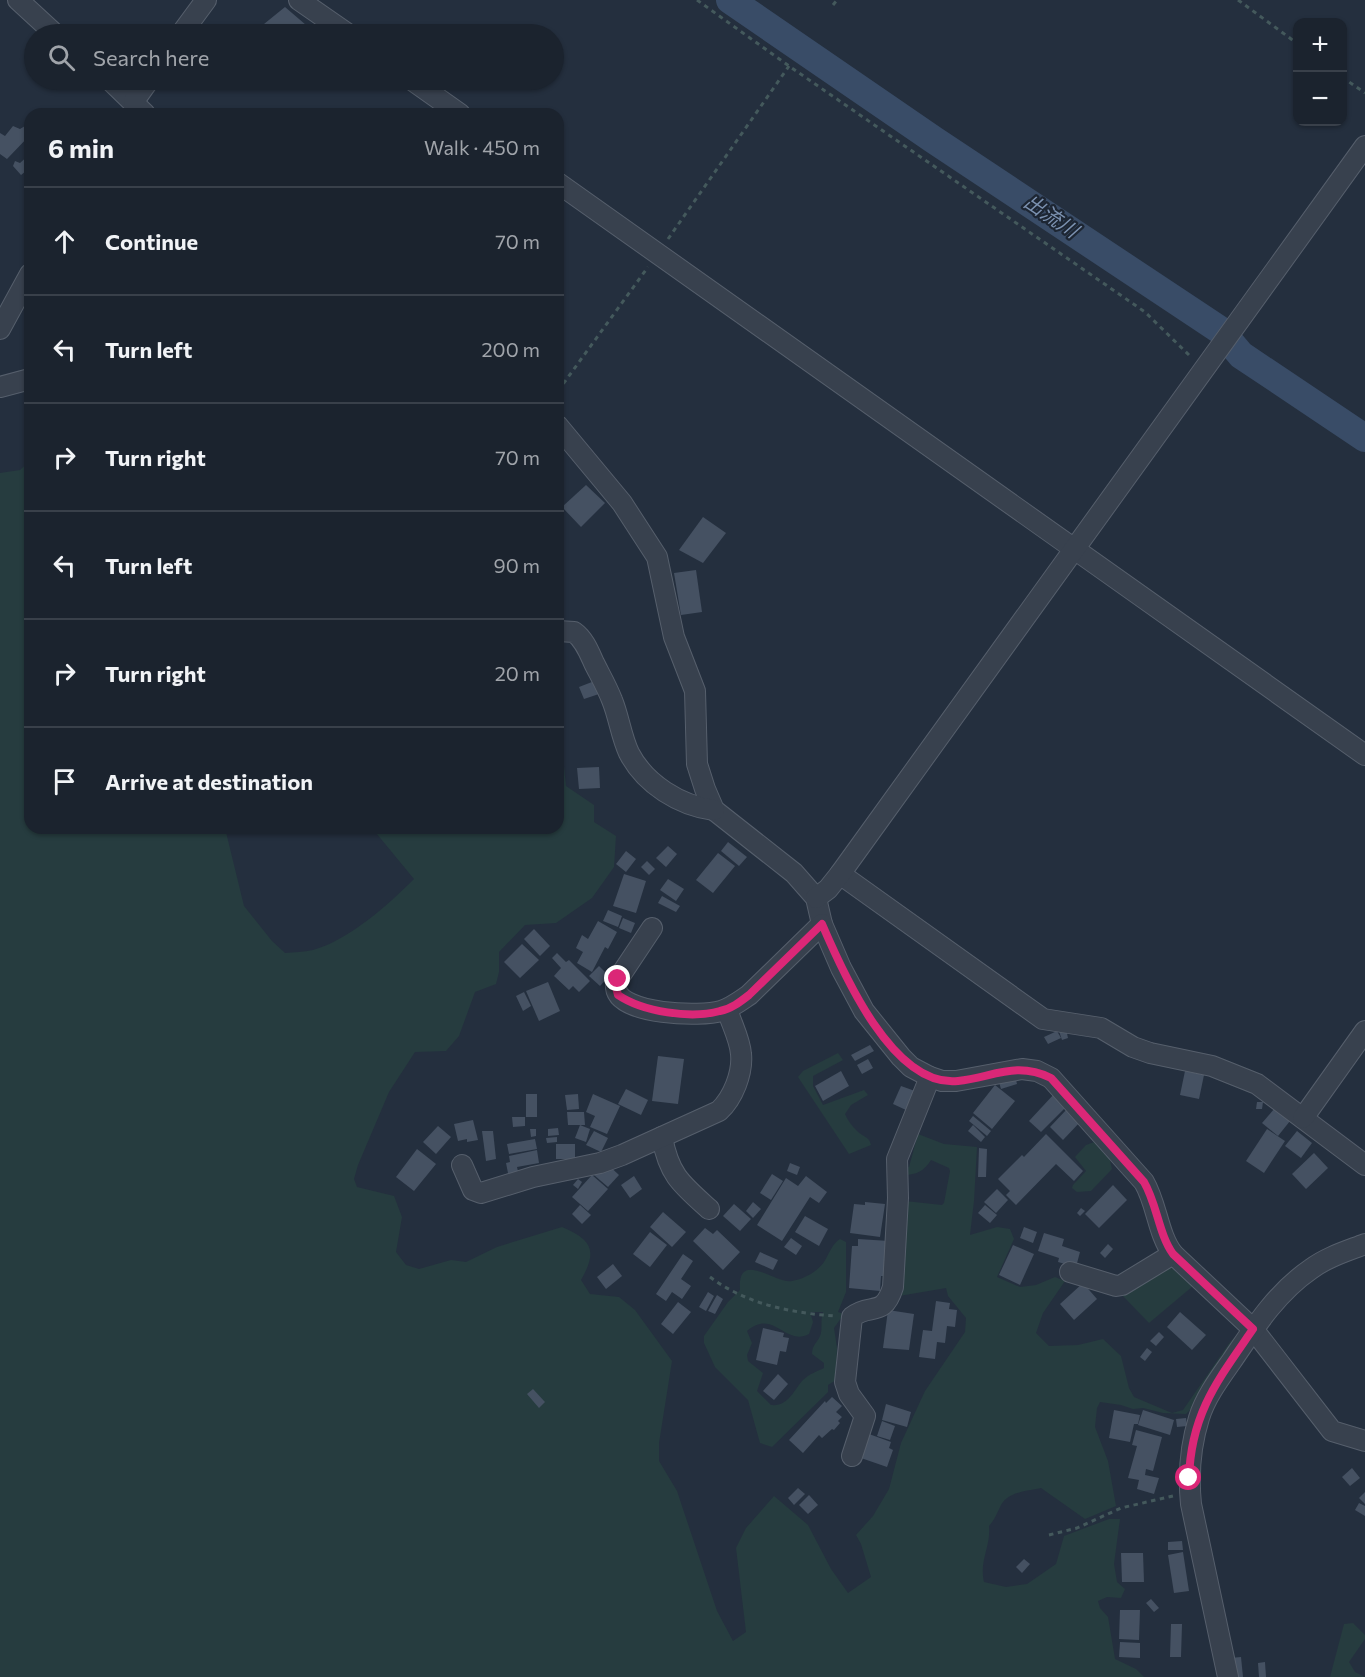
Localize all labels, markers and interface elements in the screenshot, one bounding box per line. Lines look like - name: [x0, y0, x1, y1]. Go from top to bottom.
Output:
- map controls: [1293, 18, 1347, 126]
- button: +: [1293, 18, 1347, 72]
- search box: [24, 24, 564, 90]
- icon: search: [45, 41, 78, 74]
- text: Search here: [93, 44, 209, 71]
- button: −: [1293, 72, 1347, 126]
- text: 6 min: [48, 132, 114, 163]
- text: Walk · 450 m: [424, 135, 540, 159]
- water label: 出流川: [1020, 188, 1085, 243]
- icon: ahead: [48, 225, 81, 258]
- text: Continue: [105, 228, 198, 255]
- text: 70 m: [495, 229, 540, 253]
- icon: left: [48, 333, 81, 366]
- text: Turn left: [105, 336, 192, 363]
- text: 200 m: [482, 337, 540, 361]
- icon: right: [48, 441, 81, 474]
- text: Turn right: [105, 444, 206, 471]
- text: 70 m: [495, 445, 540, 469]
- icon: left: [48, 549, 81, 582]
- text: Turn left: [105, 552, 192, 579]
- text: 90 m: [494, 553, 540, 577]
- icon: right: [48, 657, 81, 690]
- text: Turn right: [105, 660, 206, 687]
- text: 20 m: [495, 661, 540, 685]
- icon: arrive: [48, 765, 81, 798]
- text: Arrive at destination: [105, 768, 313, 795]
- route end: [604, 965, 630, 991]
- route start: [1175, 1464, 1201, 1490]

